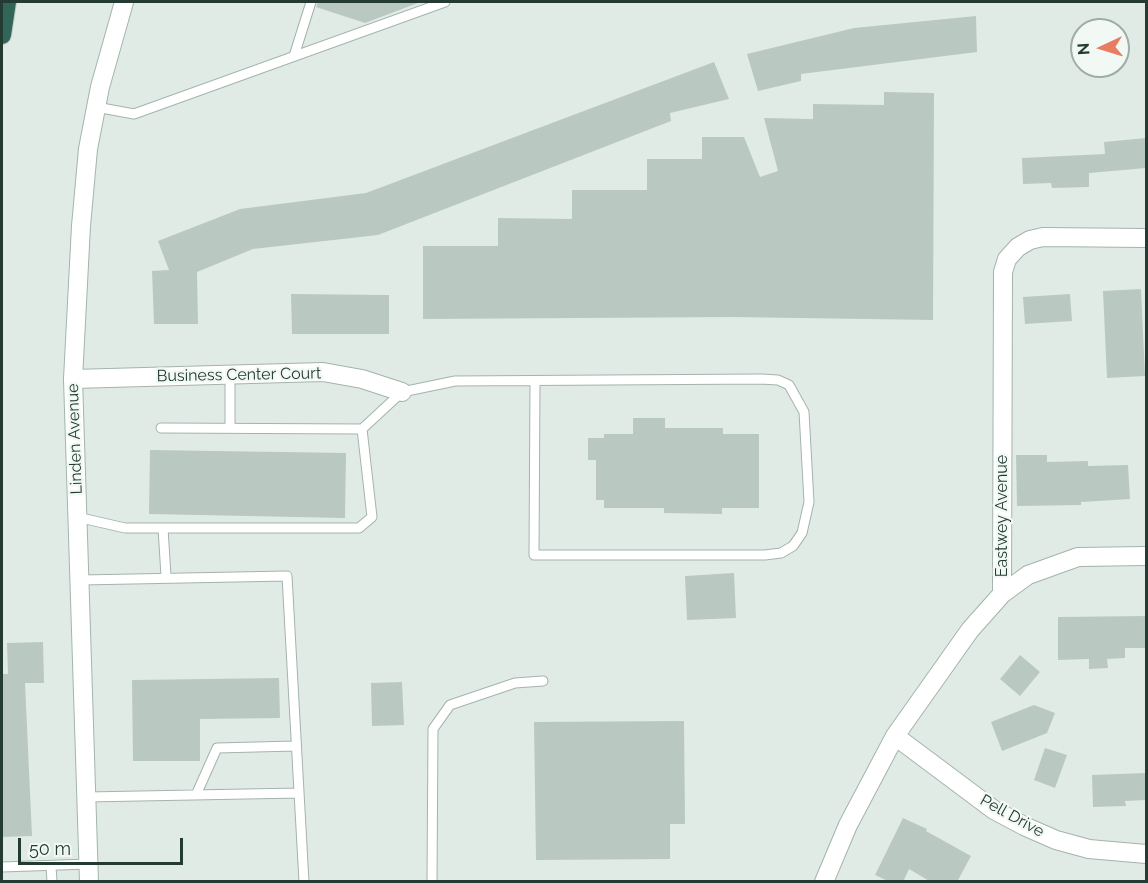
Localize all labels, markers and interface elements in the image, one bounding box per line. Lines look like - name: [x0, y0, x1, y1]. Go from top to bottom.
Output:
- north arrow: [1070, 18, 1130, 78]
- text: N: [1074, 42, 1093, 56]
- street label: Business Center Court: [157, 364, 321, 386]
- street label: Linden Avenue: [63, 383, 87, 495]
- street label: Eastwey Avenue: [992, 455, 1012, 577]
- street label: Pell Drive: [977, 791, 1047, 841]
- scale bar: [21, 826, 186, 864]
- text: 50 m: [29, 838, 71, 859]

